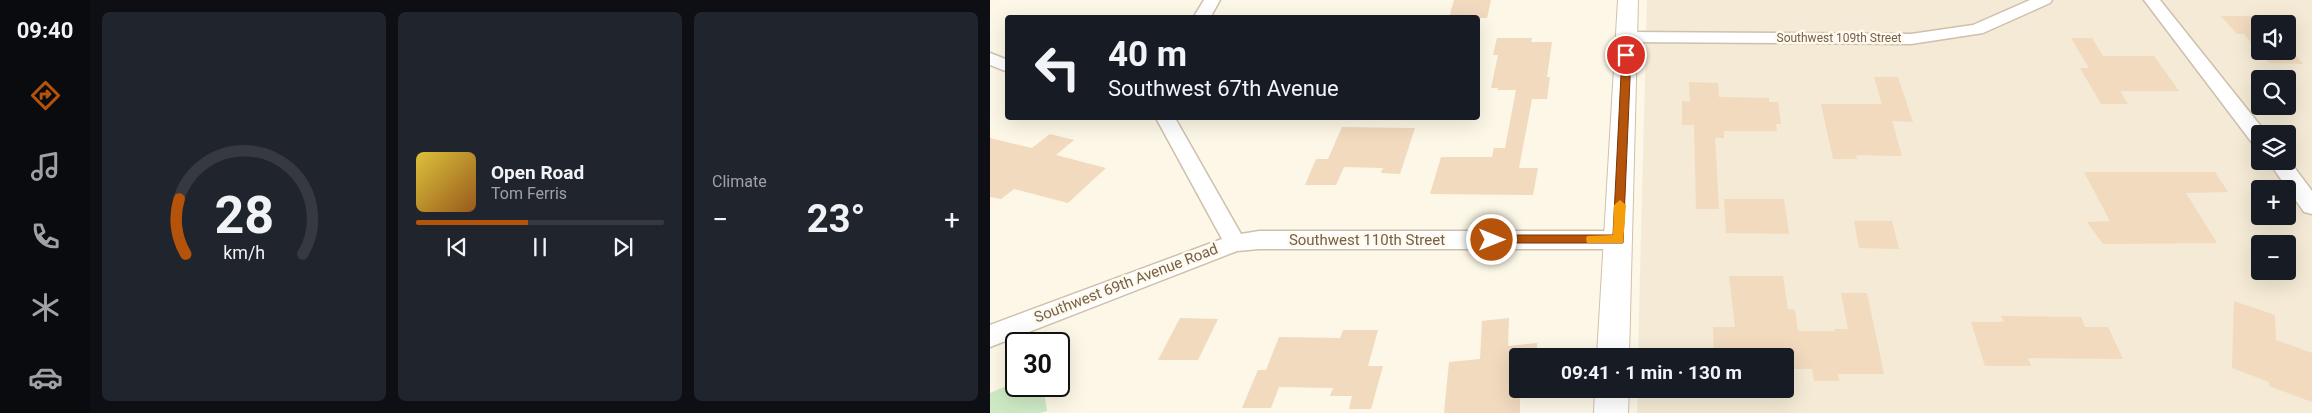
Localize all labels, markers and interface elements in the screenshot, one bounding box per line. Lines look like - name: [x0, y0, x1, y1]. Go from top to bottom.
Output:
- map controls: [2251, 15, 2296, 280]
- button: sound: [2251, 15, 2296, 60]
- text: 09:40: [17, 18, 73, 43]
- street label: Southwest 109th Street: [1777, 31, 1902, 45]
- text: 40 m: [1108, 34, 1187, 75]
- pin: [1605, 34, 1647, 76]
- icon: left: [1025, 35, 1090, 100]
- icon: arrive: [1612, 41, 1640, 69]
- button: search: [2251, 70, 2296, 115]
- text: Southwest 67th Avenue: [1108, 76, 1339, 101]
- icon: directions: [28, 78, 63, 113]
- button: layers: [2251, 125, 2296, 170]
- icon: music: [28, 149, 63, 184]
- text: Open Road: [491, 161, 584, 184]
- text: Climate: [712, 172, 767, 191]
- button: +: [2251, 180, 2296, 225]
- text: Tom Ferris: [491, 184, 567, 203]
- text: 28: [214, 185, 274, 246]
- text: 23°: [807, 197, 865, 241]
- text: −: [712, 203, 728, 236]
- text: +: [944, 203, 960, 236]
- position arrow: [1465, 213, 1517, 265]
- icon: phone: [28, 219, 63, 254]
- street label: Southwest 110th Street: [1289, 231, 1445, 249]
- icon: previous: [443, 233, 471, 261]
- icon: pause: [526, 233, 554, 261]
- icon: next: [609, 233, 637, 261]
- button: −: [2251, 235, 2296, 280]
- street label: Southwest 69th Avenue Road: [1032, 240, 1220, 326]
- text: km/h: [223, 242, 265, 263]
- icon: climate: [28, 290, 63, 325]
- speed limit sign: 30: [1005, 332, 1070, 397]
- icon: car: [28, 360, 63, 395]
- text: 09:41 · 1 min · 130 m: [1561, 361, 1742, 384]

